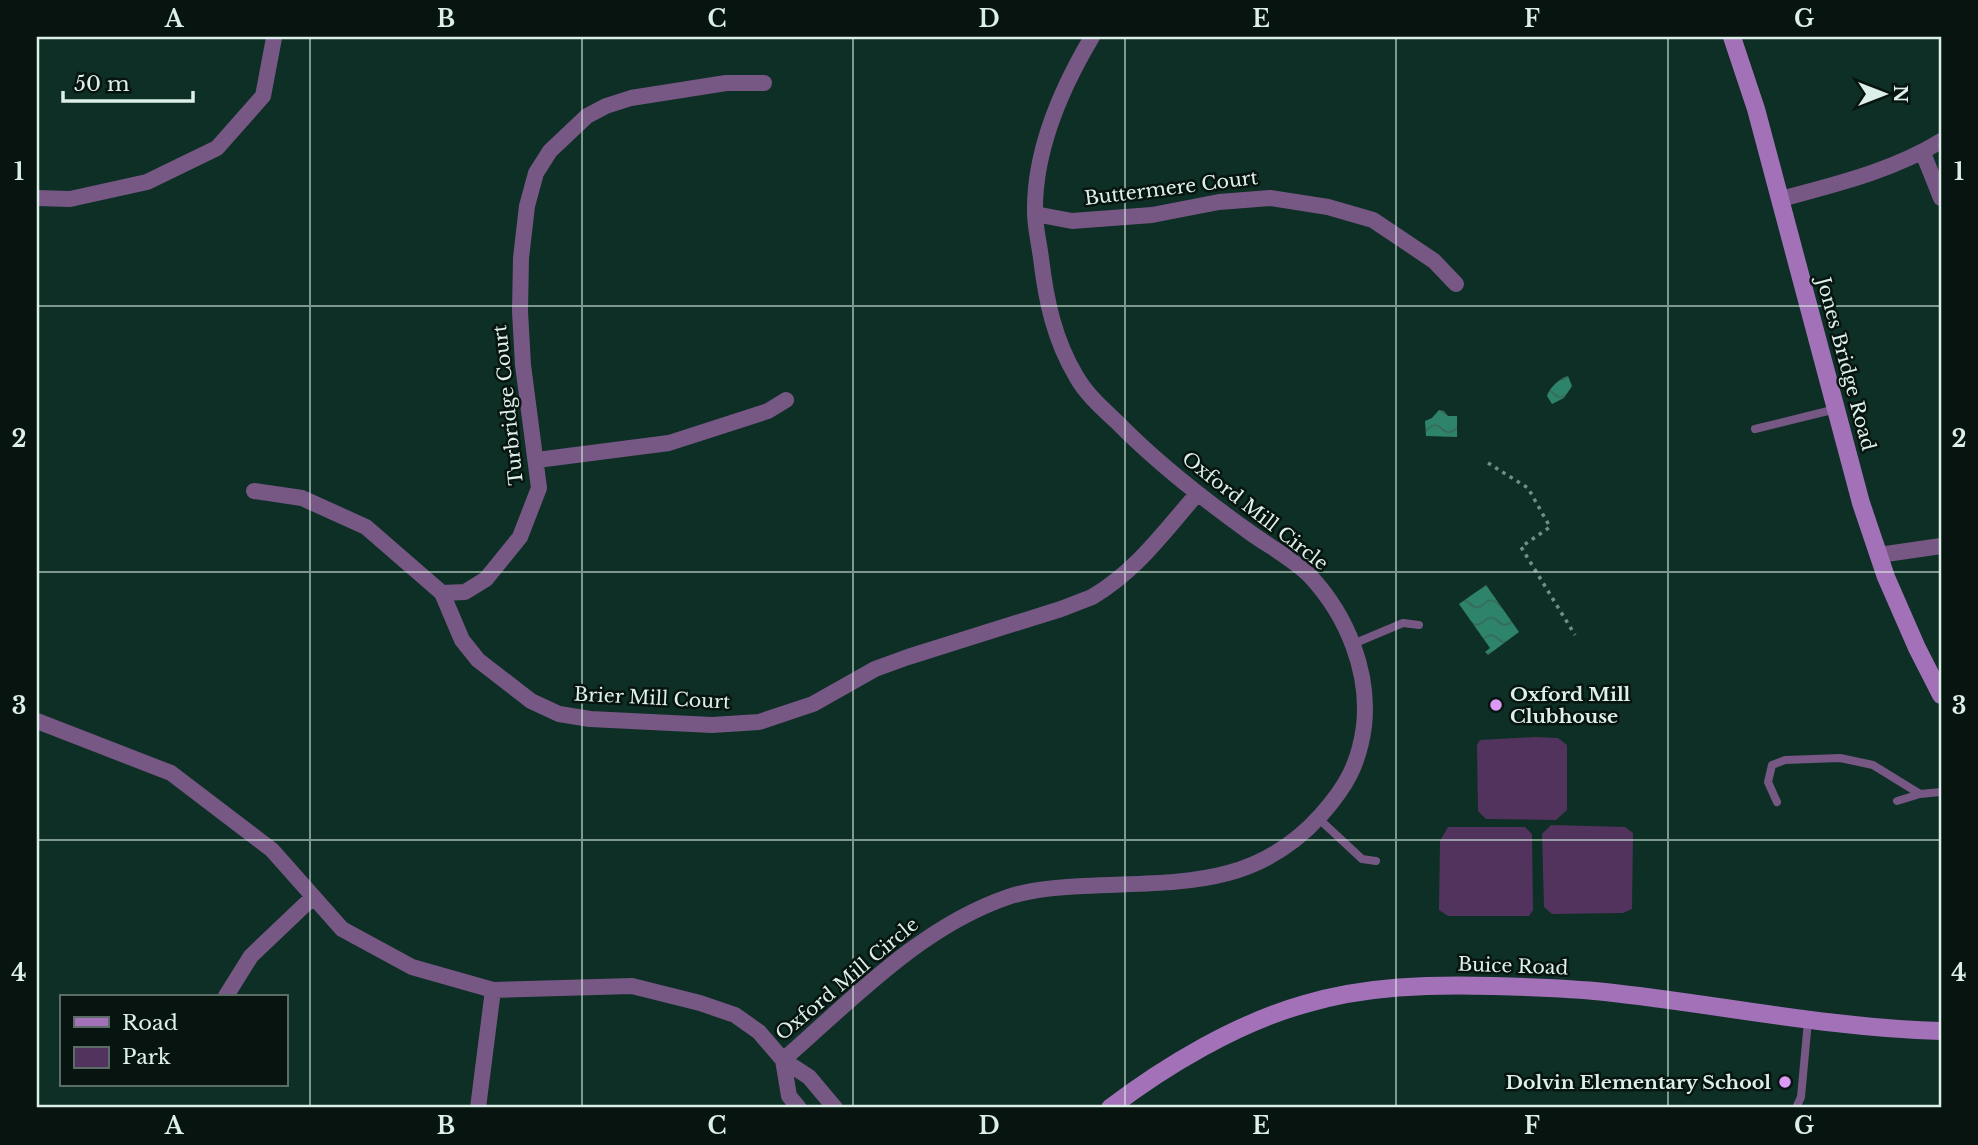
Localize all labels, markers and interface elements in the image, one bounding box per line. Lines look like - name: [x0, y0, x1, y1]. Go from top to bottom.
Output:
- text: A: [164, 5, 185, 33]
- text: B: [437, 5, 455, 33]
- text: C: [708, 5, 726, 33]
- text: D: [978, 5, 1000, 33]
- text: E: [1252, 5, 1270, 33]
- text: F: [1524, 5, 1540, 33]
- text: G: [1794, 5, 1814, 33]
- scale bar: [63, 60, 192, 104]
- north arrow: [1848, 60, 1918, 130]
- text: 50 m: [74, 71, 130, 97]
- text: N: [1889, 85, 1912, 103]
- text: 1: [14, 158, 24, 186]
- text: 1: [1954, 158, 1964, 186]
- street label: Buttermere Court: [1083, 166, 1260, 210]
- street label: Jones Bridge Road: [1811, 272, 1880, 453]
- street label: Turbridge Court: [488, 323, 528, 486]
- text: 2: [12, 425, 26, 453]
- text: 2: [1952, 425, 1966, 453]
- street label: Oxford Mill Circle: [1177, 447, 1333, 575]
- street label: Brier Mill Court: [573, 682, 732, 714]
- place label: Oxford Mill Clubhouse: [1510, 683, 1631, 728]
- text: 3: [12, 692, 26, 720]
- text: 3: [1952, 692, 1966, 720]
- marker: Oxford Mill Clubhouse: [1488, 697, 1504, 713]
- street label: Oxford Mill Circle: [771, 913, 923, 1045]
- street label: Buice Road: [1457, 953, 1569, 979]
- text: 4: [11, 959, 27, 987]
- text: 4: [1951, 959, 1967, 987]
- legend: [60, 995, 287, 1086]
- text: Road: [122, 1010, 178, 1036]
- text: Park: [122, 1044, 171, 1070]
- place label: Dolvin Elementary School: [1506, 1071, 1771, 1094]
- marker: Dolvin Elementary School: [1777, 1074, 1793, 1090]
- text: A: [164, 1112, 185, 1140]
- text: B: [437, 1112, 455, 1140]
- text: C: [708, 1112, 726, 1140]
- text: D: [978, 1112, 1000, 1140]
- text: E: [1252, 1112, 1270, 1140]
- text: F: [1524, 1112, 1540, 1140]
- text: G: [1794, 1112, 1814, 1140]

